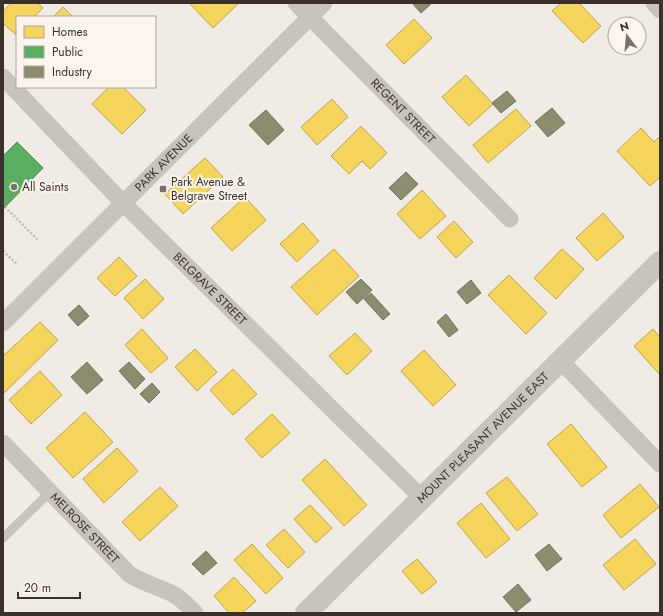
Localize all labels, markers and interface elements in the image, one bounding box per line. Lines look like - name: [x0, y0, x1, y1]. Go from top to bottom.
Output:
- legend: [16, 16, 156, 88]
- north arrow: [607, 16, 647, 56]
- text: N: [618, 17, 631, 35]
- text: Homes: [52, 23, 88, 41]
- text: Public: [52, 43, 83, 61]
- text: Industry: [52, 63, 93, 81]
- street label: REGENT STREET: [366, 74, 440, 148]
- street label: PARK AVENUE: [131, 130, 197, 196]
- place label: Park Avenue & Belgrave Street: [171, 173, 247, 205]
- place label: All Saints: [22, 178, 69, 196]
- marker: All Saints: [9, 182, 19, 192]
- marker: Park Avenue & Belgrave Street: [158, 184, 168, 194]
- street label: BELGRAVE STREET: [169, 248, 251, 329]
- street label: MOUNT PLEASANT AVENUE EAST: [413, 368, 553, 507]
- street label: MELROSE STREET: [46, 488, 124, 568]
- scale bar: [18, 574, 80, 600]
- text: 20 m: [24, 579, 51, 597]

